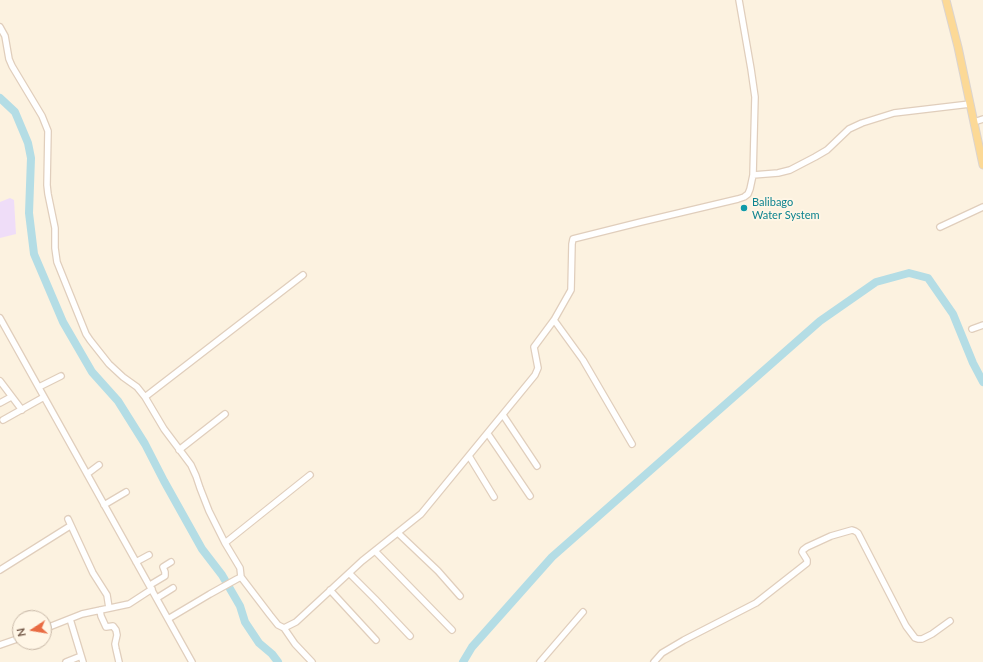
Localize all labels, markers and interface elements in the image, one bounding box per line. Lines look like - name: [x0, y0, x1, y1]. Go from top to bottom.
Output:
- place label: Balibago Water System: [752, 195, 819, 221]
- marker: Balibago Water System: [739, 203, 749, 213]
- north arrow: [12, 610, 52, 650]
- text: N: [14, 627, 28, 638]

